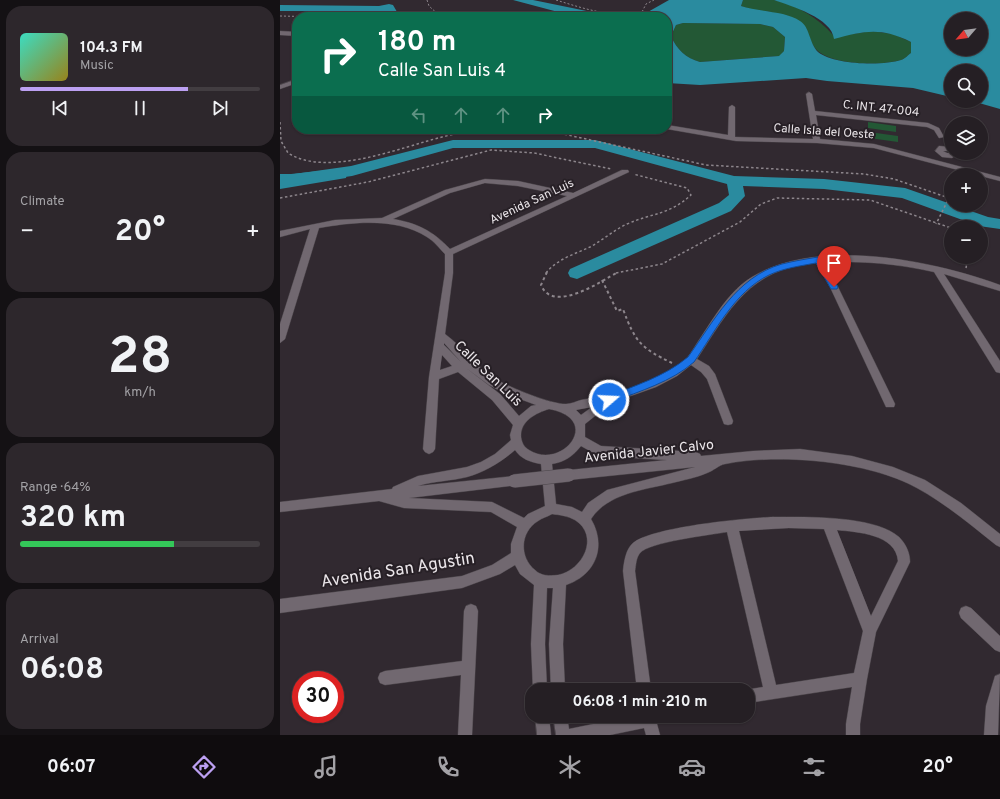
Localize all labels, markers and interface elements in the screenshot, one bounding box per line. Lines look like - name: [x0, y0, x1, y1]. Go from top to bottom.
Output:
- north arrow: [944, 12, 988, 56]
- map controls: [944, 12, 988, 264]
- text: 180 m: [378, 25, 456, 61]
- icon: right: [312, 28, 364, 80]
- text: 104.3 FM: [80, 39, 143, 58]
- text: Music: [80, 58, 114, 74]
- text: Calle San Luis 4: [378, 60, 506, 83]
- button: search: [944, 64, 988, 108]
- icon: previous: [49, 97, 71, 119]
- icon: pause: [129, 97, 151, 119]
- icon: next: [209, 97, 231, 119]
- street label: C. INT. 47-004: [842, 97, 920, 121]
- icon: left: [408, 104, 430, 126]
- icon: ahead: [450, 104, 472, 126]
- icon: ahead: [492, 104, 514, 126]
- icon: right: [534, 104, 556, 126]
- button: layers: [944, 116, 988, 160]
- street label: Calle Isla del Oeste: [773, 120, 875, 144]
- button: +: [944, 168, 988, 212]
- street label: Avenida San Luis: [487, 175, 577, 229]
- text: Climate: [20, 194, 65, 210]
- text: 20°: [115, 214, 165, 251]
- text: −: [20, 219, 34, 246]
- text: +: [246, 219, 260, 246]
- button: −: [944, 220, 988, 264]
- pin: [817, 246, 851, 287]
- icon: arrive: [823, 252, 845, 274]
- text: 28: [108, 326, 172, 392]
- street label: Calle San Luis: [451, 337, 525, 411]
- position arrow: [588, 379, 630, 421]
- text: km/h: [124, 385, 156, 401]
- street label: Avenida Javier Calvo: [583, 437, 715, 467]
- text: Range · 64%: [20, 480, 91, 496]
- text: 320 km: [20, 500, 126, 537]
- street label: Avenida San Agustin: [319, 548, 477, 594]
- text: Arrival: [20, 632, 59, 648]
- text: 06:08: [20, 652, 104, 689]
- speed limit sign: 30: [292, 671, 344, 723]
- text: 06:08 · 1 min · 210 m: [573, 693, 707, 712]
- icon: directions: [190, 753, 218, 781]
- icon: music: [312, 753, 340, 781]
- icon: phone: [434, 753, 462, 781]
- icon: climate: [556, 753, 584, 781]
- icon: car: [678, 753, 706, 781]
- icon: filters: [800, 753, 828, 781]
- text: 06:07: [47, 756, 95, 779]
- text: 20°: [922, 756, 953, 779]

